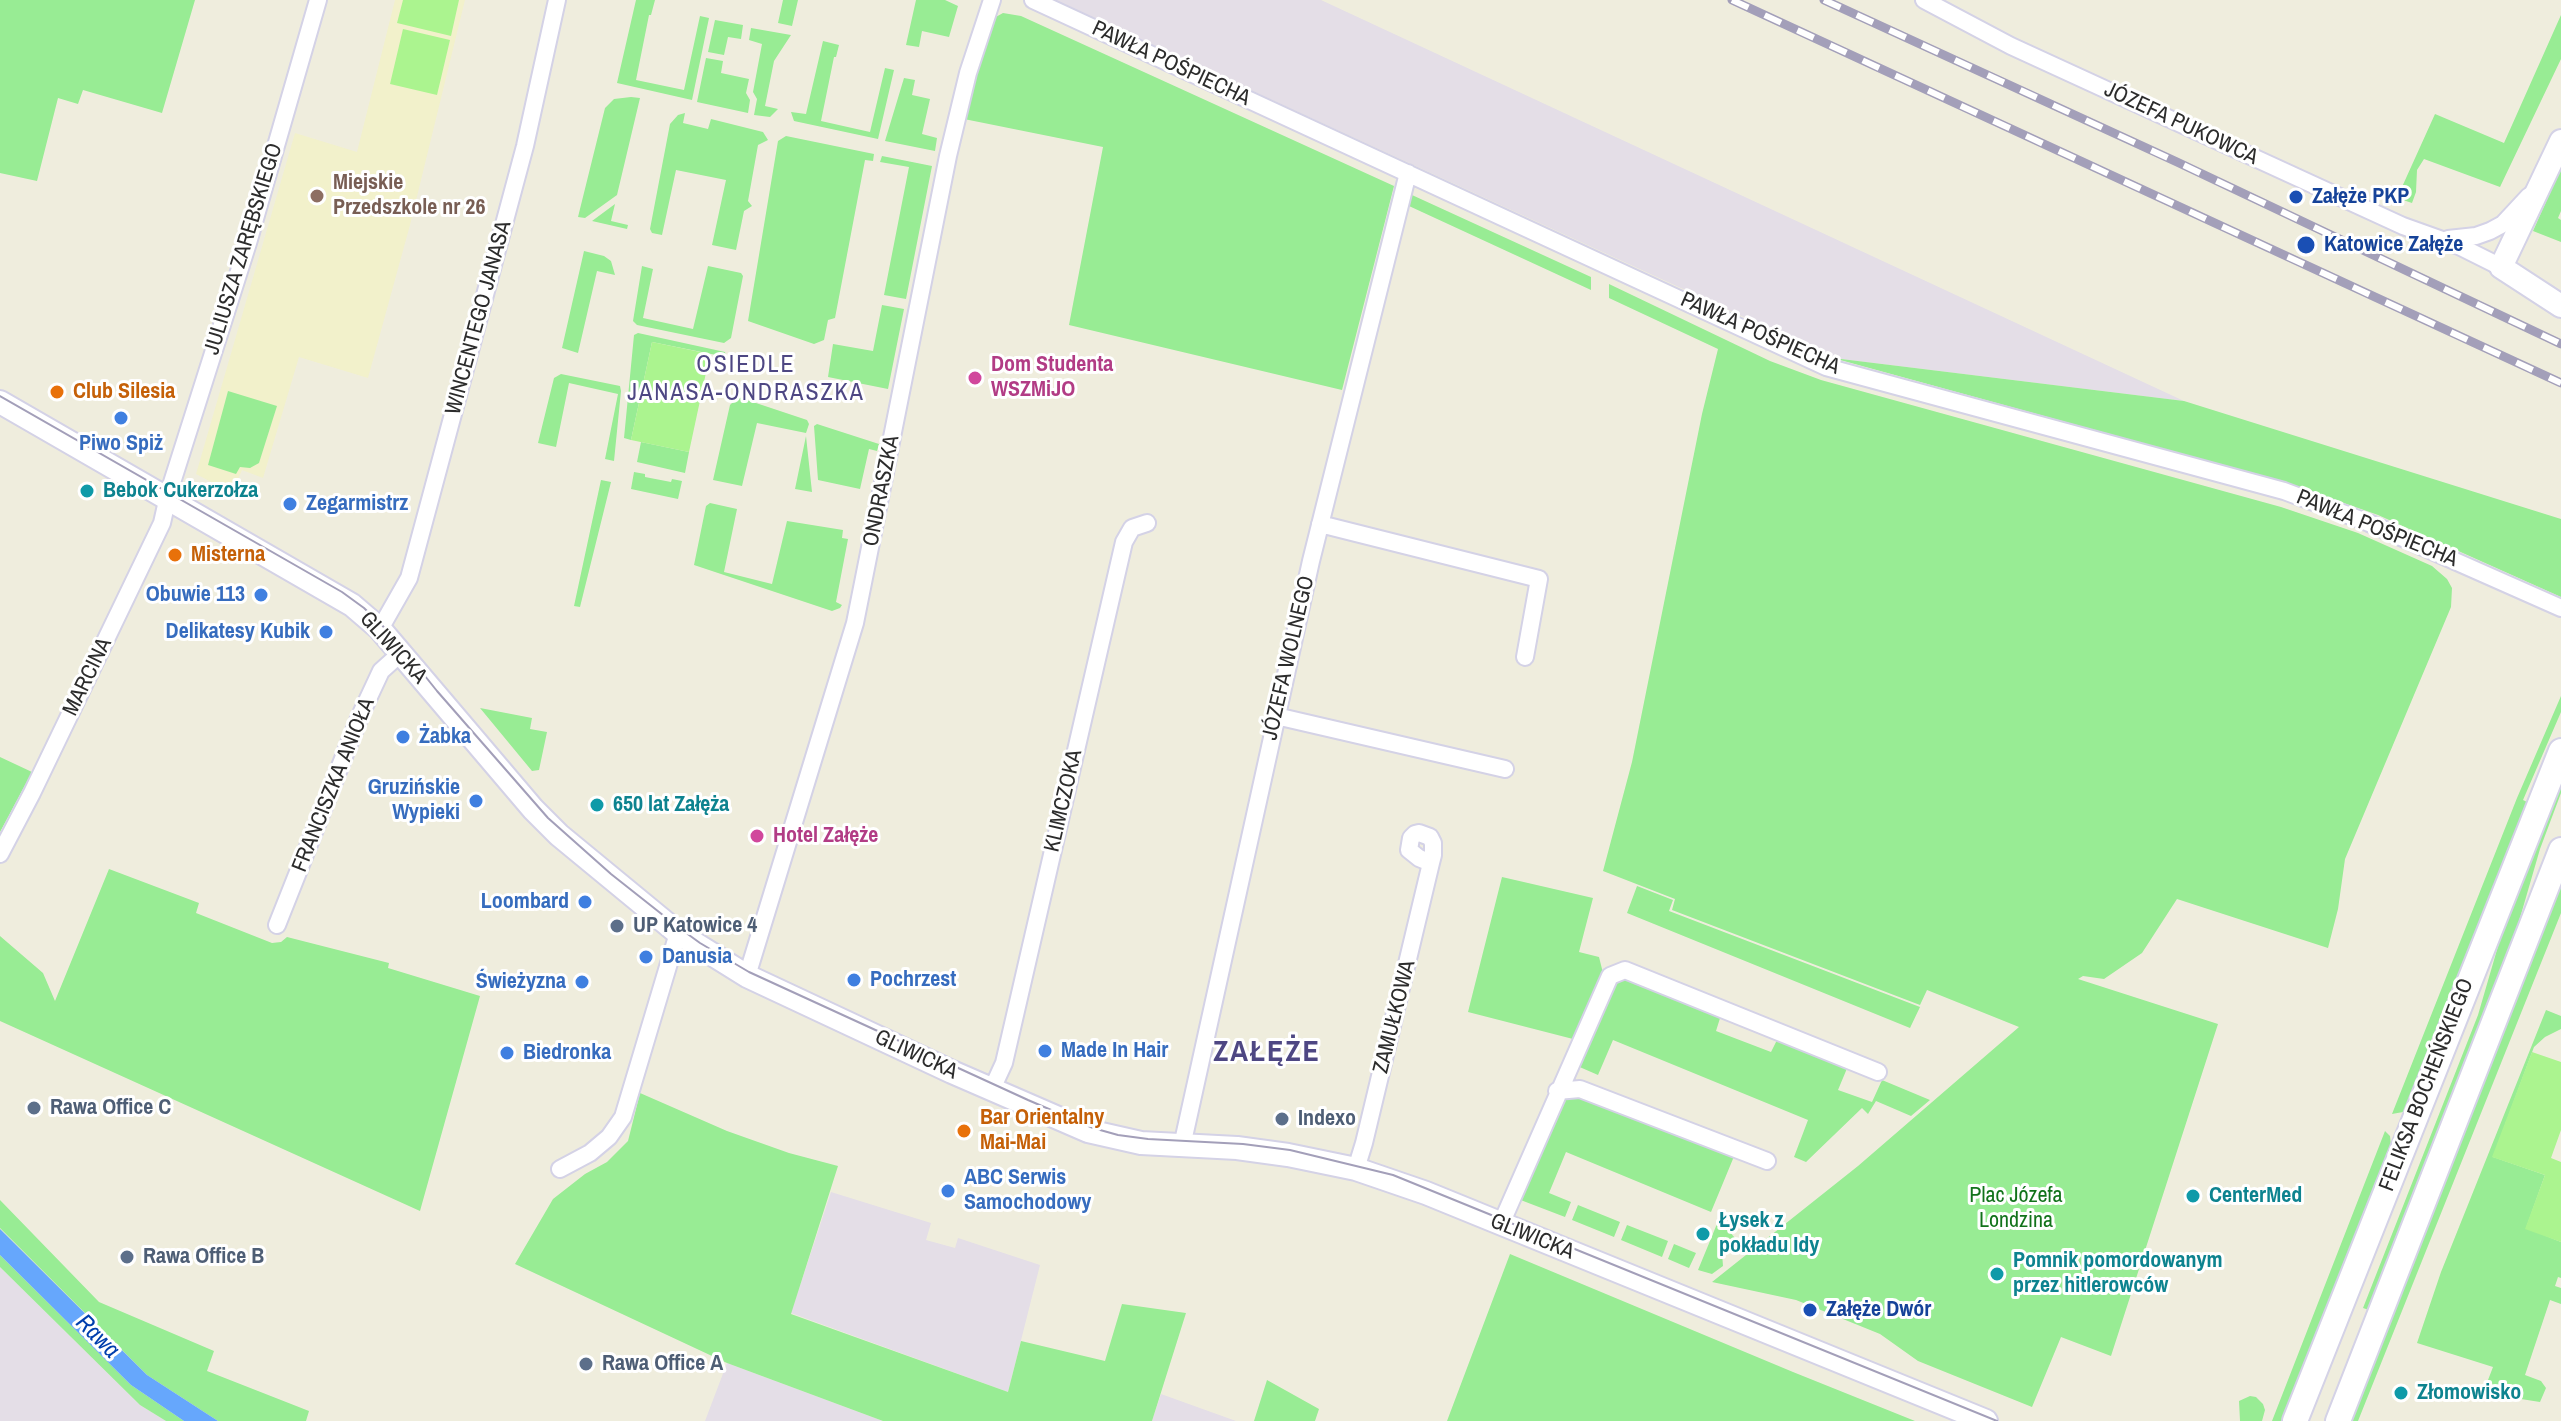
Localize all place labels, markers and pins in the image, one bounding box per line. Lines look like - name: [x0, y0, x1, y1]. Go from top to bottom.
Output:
- place label: Miejskie Przedszkole nr 26: [333, 170, 485, 222]
- place label: Załęże PKP: [2312, 184, 2409, 210]
- marker: Miejskie Przedszkole nr 26: [308, 187, 326, 205]
- marker: Załęże PKP: [2287, 188, 2305, 206]
- place label: Katowice Załęże: [2324, 232, 2463, 258]
- marker: Katowice Załęże: [2295, 234, 2317, 256]
- place label: Dom Studenta WSZMiJO: [991, 352, 1113, 404]
- marker: Dom Studenta WSZMiJO: [966, 369, 984, 387]
- place label: Club Silesia: [73, 379, 175, 405]
- marker: Club Silesia: [48, 383, 66, 401]
- marker: Piwo Spiż: [112, 409, 130, 427]
- place label: Piwo Spiż: [79, 431, 163, 457]
- place label: Bebok Cukerzołza: [103, 478, 258, 504]
- marker: Bebok Cukerzołza: [78, 482, 96, 500]
- place label: Zegarmistrz: [306, 491, 408, 517]
- marker: Zegarmistrz: [281, 495, 299, 513]
- place label: Misterna: [191, 542, 265, 568]
- marker: Misterna: [166, 546, 184, 564]
- place label: Obuwie 113: [146, 582, 245, 608]
- marker: Obuwie 113: [252, 586, 270, 604]
- place label: Delikatesy Kubik: [166, 619, 310, 645]
- marker: Delikatesy Kubik: [317, 623, 335, 641]
- place label: Żabka: [419, 724, 471, 750]
- marker: Żabka: [394, 728, 412, 746]
- place label: Gruzińskie Wypieki: [368, 775, 460, 826]
- marker: Gruzińskie Wypieki: [467, 792, 485, 810]
- place label: 650 lat Załęża: [613, 792, 729, 818]
- marker: 650 lat Załęża: [588, 796, 606, 814]
- place label: Hotel Załęże: [773, 823, 878, 849]
- marker: Hotel Załęże: [748, 827, 766, 845]
- place label: Loombard: [481, 889, 569, 915]
- marker: Loombard: [576, 893, 594, 911]
- place label: UP Katowice 4: [633, 913, 757, 939]
- marker: UP Katowice 4: [608, 917, 626, 935]
- place label: Danusia: [662, 944, 732, 970]
- marker: Danusia: [637, 948, 655, 966]
- place label: Pochrzest: [870, 967, 956, 993]
- place label: Świeżyzna: [476, 969, 566, 995]
- marker: Pochrzest: [845, 971, 863, 989]
- marker: Świeżyzna: [573, 973, 591, 991]
- place label: Made In Hair: [1061, 1038, 1168, 1064]
- place label: Biedronka: [523, 1040, 611, 1066]
- marker: Made In Hair: [1036, 1042, 1054, 1060]
- marker: Biedronka: [498, 1044, 516, 1062]
- place label: Rawa Office C: [50, 1095, 171, 1121]
- marker: Rawa Office C: [25, 1099, 43, 1117]
- place label: Bar Orientalny Mai-Mai: [980, 1105, 1104, 1156]
- place label: Indexo: [1298, 1106, 1356, 1132]
- marker: Indexo: [1273, 1110, 1291, 1128]
- marker: Bar Orientalny Mai-Mai: [955, 1122, 973, 1140]
- place label: ABC Serwis Samochodowy: [964, 1165, 1091, 1216]
- marker: ABC Serwis Samochodowy: [939, 1182, 957, 1200]
- place label: CenterMed: [2209, 1183, 2302, 1209]
- marker: CenterMed: [2184, 1187, 2202, 1205]
- place label: Łysek z pokładu Idy: [1719, 1208, 1819, 1260]
- marker: Łysek z pokładu Idy: [1694, 1225, 1712, 1243]
- place label: Rawa Office B: [143, 1244, 264, 1270]
- marker: Rawa Office B: [118, 1248, 136, 1266]
- place label: Pomnik pomordowanym przez hitlerowców: [2013, 1248, 2223, 1300]
- marker: Pomnik pomordowanym przez hitlerowców: [1988, 1265, 2006, 1283]
- place label: Załęże Dwór: [1826, 1297, 1931, 1323]
- marker: Załęże Dwór: [1801, 1301, 1819, 1319]
- place label: Rawa Office A: [602, 1351, 723, 1377]
- marker: Rawa Office A: [577, 1355, 595, 1373]
- place label: Złomowisko: [2417, 1380, 2521, 1406]
- marker: Złomowisko: [2392, 1384, 2410, 1402]

